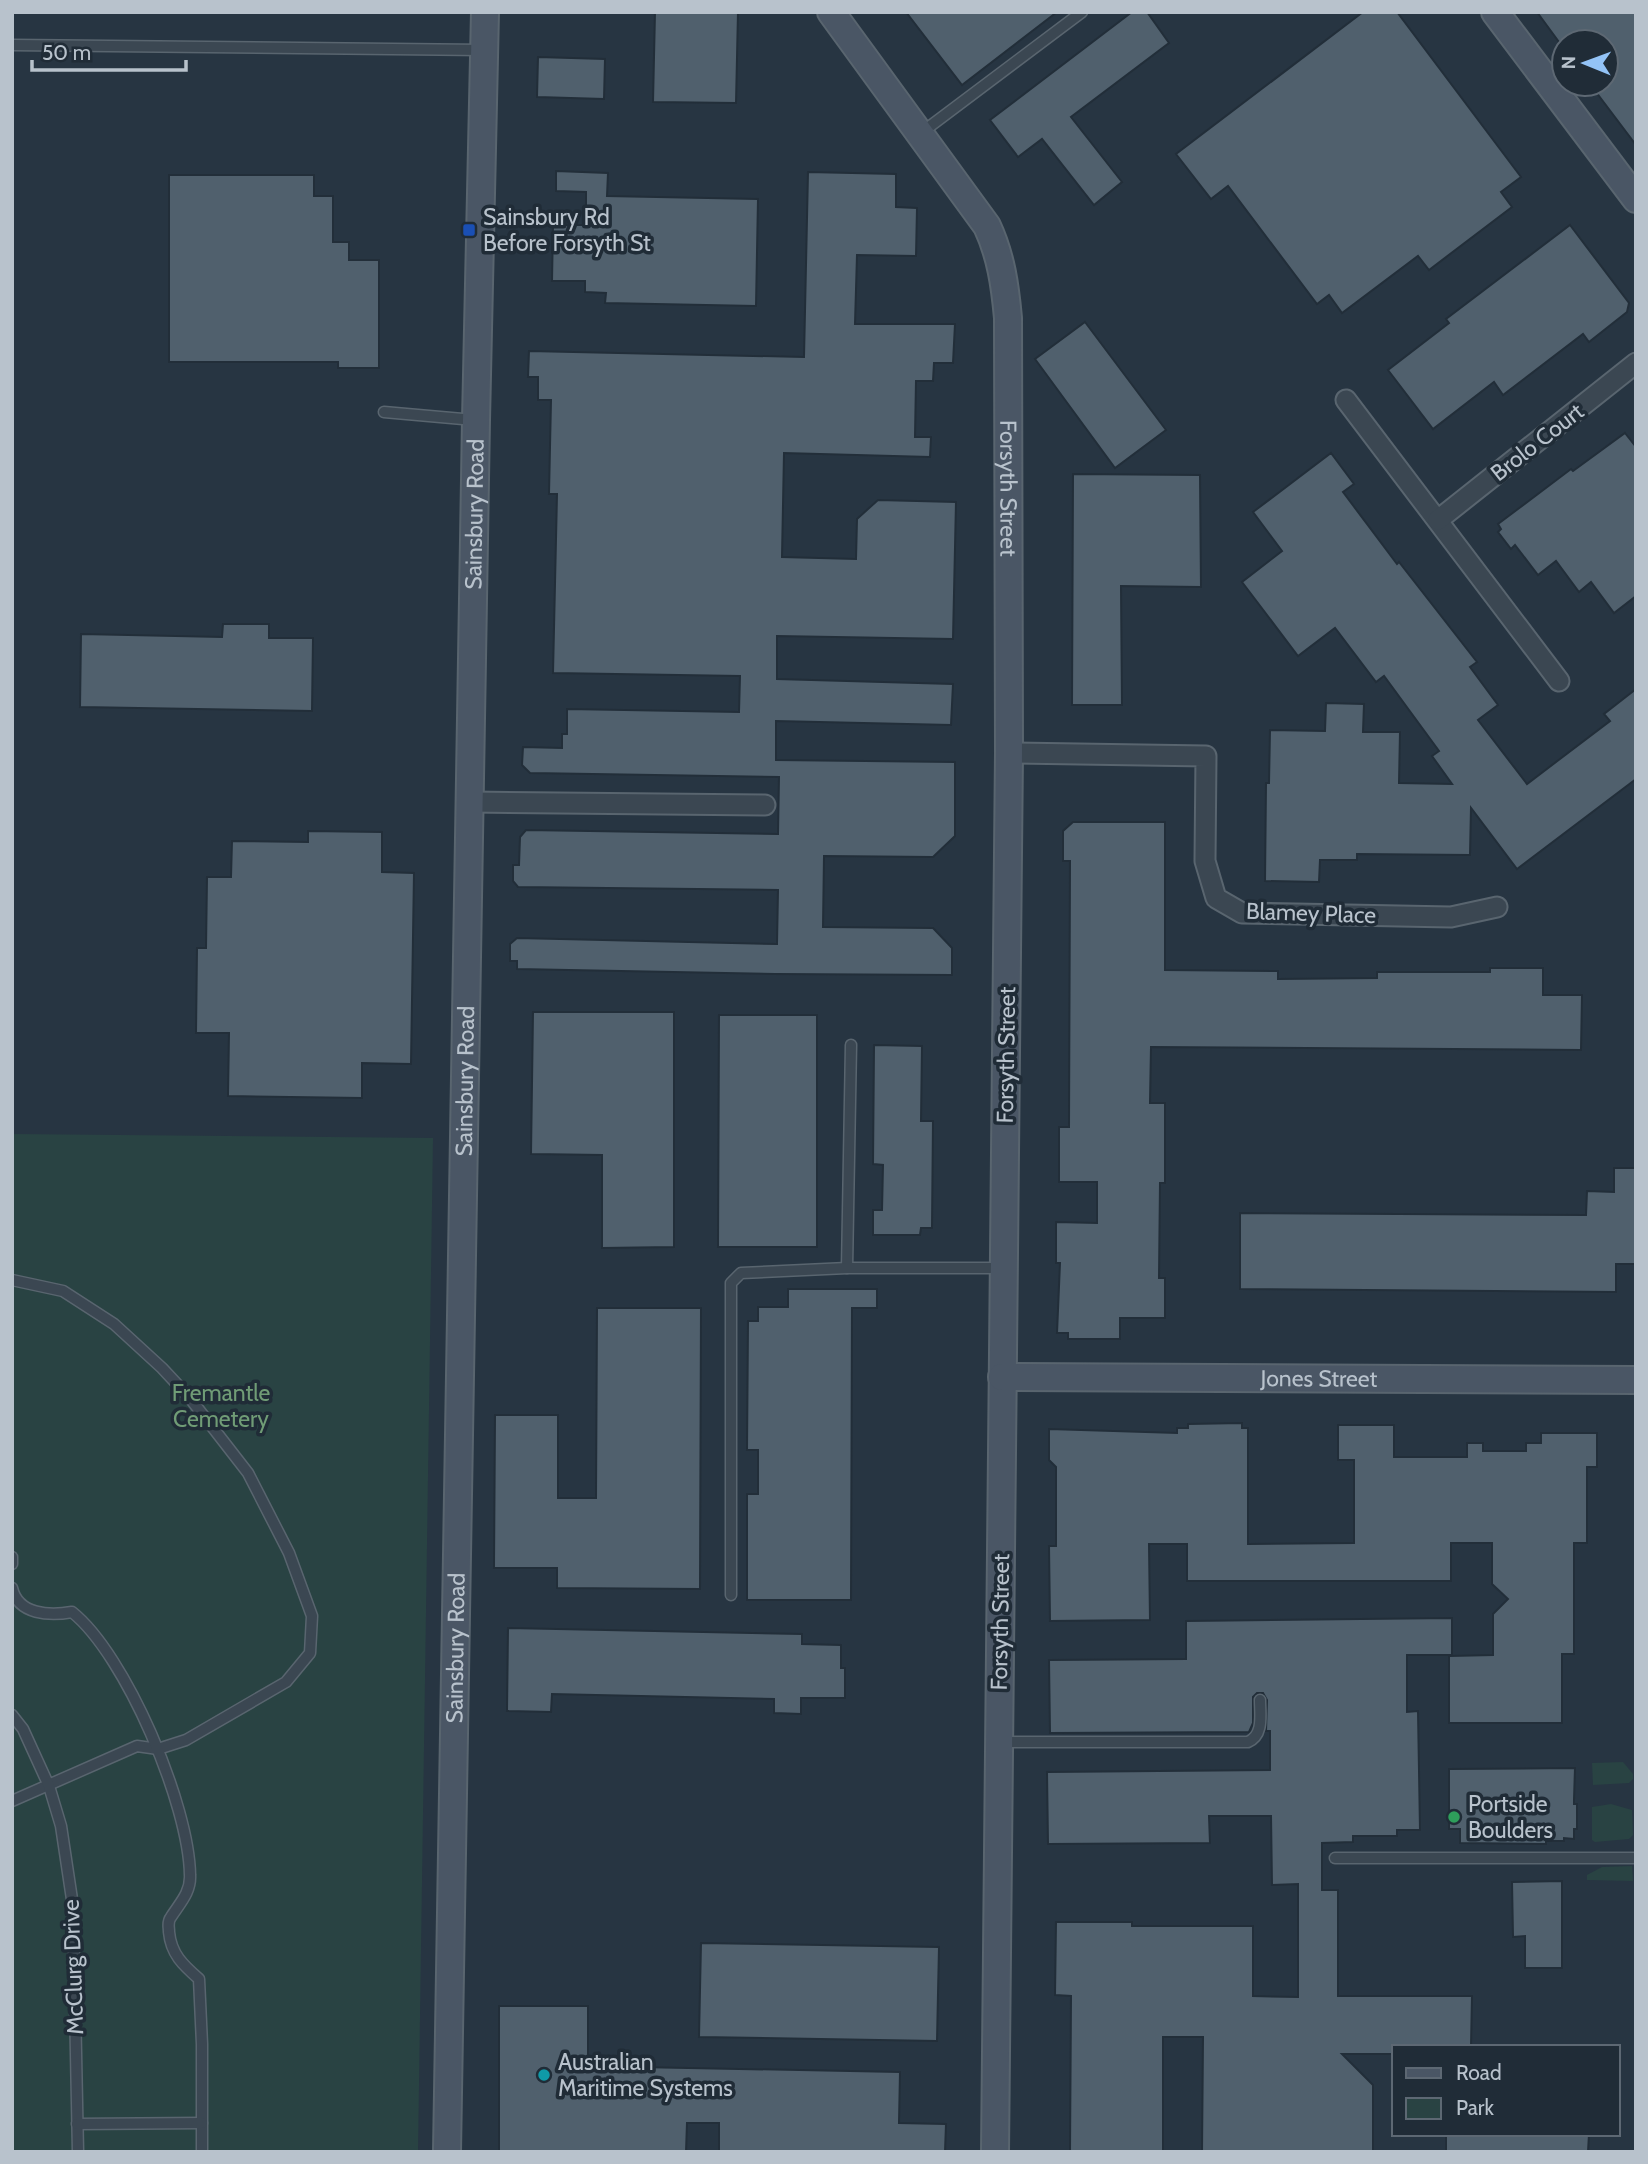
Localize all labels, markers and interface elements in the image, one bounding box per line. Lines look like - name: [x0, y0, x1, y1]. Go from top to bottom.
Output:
- scale bar: [32, 28, 186, 72]
- north arrow: [1550, 28, 1620, 98]
- text: 50 m: [42, 40, 91, 65]
- text: N: [1557, 56, 1580, 70]
- place label: Sainsbury Rd Before Forsyth St: [483, 203, 651, 257]
- marker: Sainsbury Rd Before Forsyth St: [461, 222, 477, 238]
- street label: Brolo Court: [1485, 397, 1589, 487]
- street label: Forsyth Street: [994, 420, 1023, 557]
- street label: Sainsbury Road: [459, 439, 490, 590]
- street label: Blamey Place: [1245, 897, 1377, 929]
- street label: Forsyth Street: [991, 986, 1021, 1124]
- street label: Sainsbury Road: [450, 1006, 480, 1157]
- street label: Jones Street: [1260, 1364, 1378, 1393]
- park label: Fremantle Cemetery: [172, 1379, 270, 1433]
- street label: Forsyth Street: [985, 1553, 1015, 1691]
- street label: Sainsbury Road: [440, 1573, 471, 1724]
- place label: Portside Boulders: [1468, 1790, 1553, 1844]
- marker: Portside Boulders: [1446, 1809, 1462, 1825]
- street label: McClurg Drive: [57, 1899, 89, 2035]
- legend: [1392, 2045, 1620, 2136]
- place label: Australian Maritime Systems: [558, 2048, 733, 2102]
- text: Road: [1456, 2060, 1502, 2085]
- marker: Australian Maritime Systems: [536, 2067, 552, 2083]
- text: Park: [1456, 2095, 1494, 2120]

